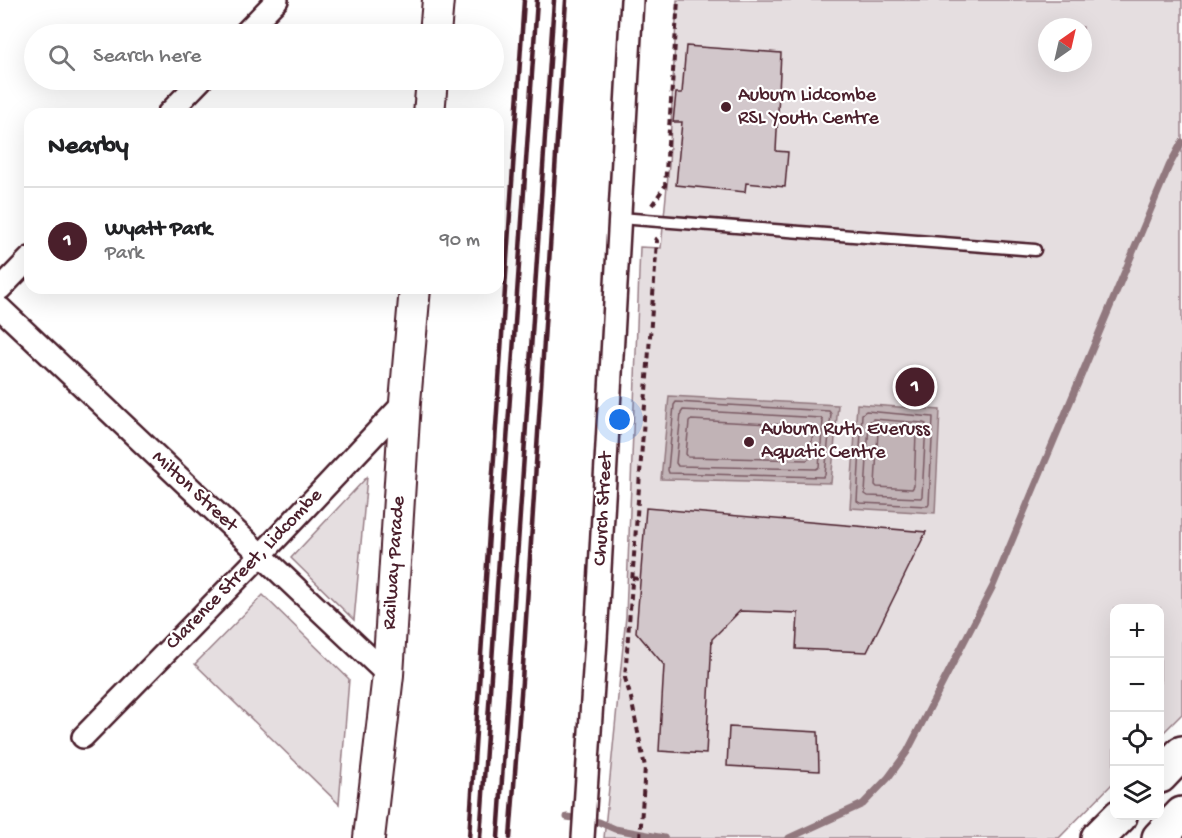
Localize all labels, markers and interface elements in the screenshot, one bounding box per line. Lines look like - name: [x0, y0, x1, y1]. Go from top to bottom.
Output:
- north arrow: [1038, 18, 1092, 72]
- search box: [24, 24, 504, 90]
- icon: search: [45, 41, 78, 74]
- text: Search here: [93, 44, 201, 70]
- place label: Auburn Lidcombe RSL Youth Centre: [738, 85, 879, 131]
- marker: Auburn Lidcombe RSL Youth Centre: [719, 100, 733, 114]
- text: Nearby: [48, 132, 129, 163]
- text: Wyatt Park: [105, 217, 212, 243]
- text: 1: [63, 230, 72, 253]
- text: 90 m: [440, 230, 480, 253]
- text: Park: [105, 243, 143, 266]
- pin: 1: [896, 364, 934, 410]
- your location: [605, 405, 634, 434]
- place label: Auburn Ruth Everuss Aquatic Centre: [761, 419, 930, 465]
- marker: Auburn Ruth Everuss Aquatic Centre: [742, 435, 756, 449]
- street label: Milton Street: [146, 447, 243, 539]
- street label: Church Street: [590, 450, 619, 566]
- street label: Clarence Street, Lidcombe: [162, 484, 328, 655]
- street label: Railway Parade: [379, 495, 411, 631]
- map controls: [1110, 604, 1164, 820]
- button: +: [1110, 604, 1164, 658]
- button: −: [1110, 658, 1164, 712]
- button: locate: [1110, 712, 1164, 766]
- button: layers: [1110, 766, 1164, 820]

